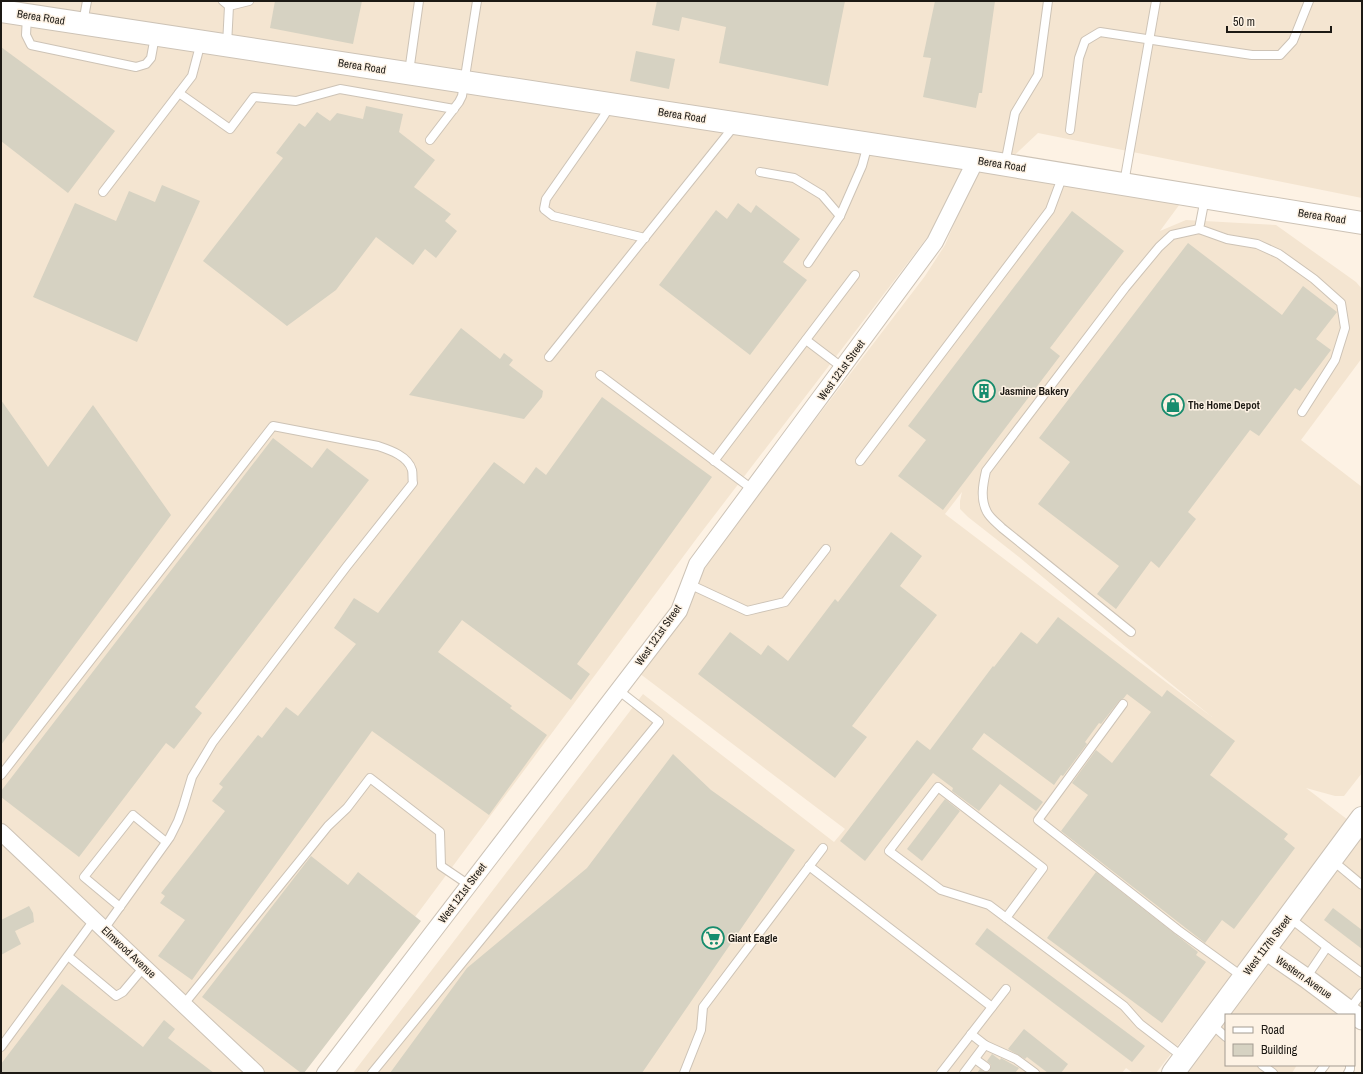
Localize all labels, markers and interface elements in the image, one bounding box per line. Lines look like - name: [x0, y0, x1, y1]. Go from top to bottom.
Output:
- street label: Berea Road: [16, 6, 66, 28]
- scale bar: [1227, 8, 1331, 34]
- text: 50 m: [1233, 14, 1255, 30]
- street label: Berea Road: [337, 55, 387, 77]
- street label: Berea Road: [657, 104, 707, 126]
- street label: Berea Road: [977, 153, 1027, 175]
- street label: Berea Road: [1297, 205, 1347, 227]
- street label: West 121st Street: [814, 337, 868, 403]
- building icon: Jasmine Bakery: [971, 378, 997, 404]
- place label: Jasmine Bakery: [1000, 384, 1069, 398]
- shop icon: The Home Depot: [1160, 392, 1186, 418]
- place label: The Home Depot: [1188, 398, 1260, 412]
- street label: West 121st Street: [632, 601, 685, 668]
- street label: West 121st Street: [435, 860, 489, 926]
- street label: West 117th Street: [1240, 912, 1294, 978]
- street label: Elmwood Avenue: [99, 923, 159, 981]
- supermarket icon: Giant Eagle: [700, 925, 726, 951]
- place label: Giant Eagle: [728, 931, 778, 945]
- street label: Western Avenue: [1273, 952, 1335, 1002]
- legend: [1225, 1014, 1355, 1066]
- text: Road: [1261, 1022, 1285, 1038]
- text: Building: [1261, 1042, 1298, 1058]

